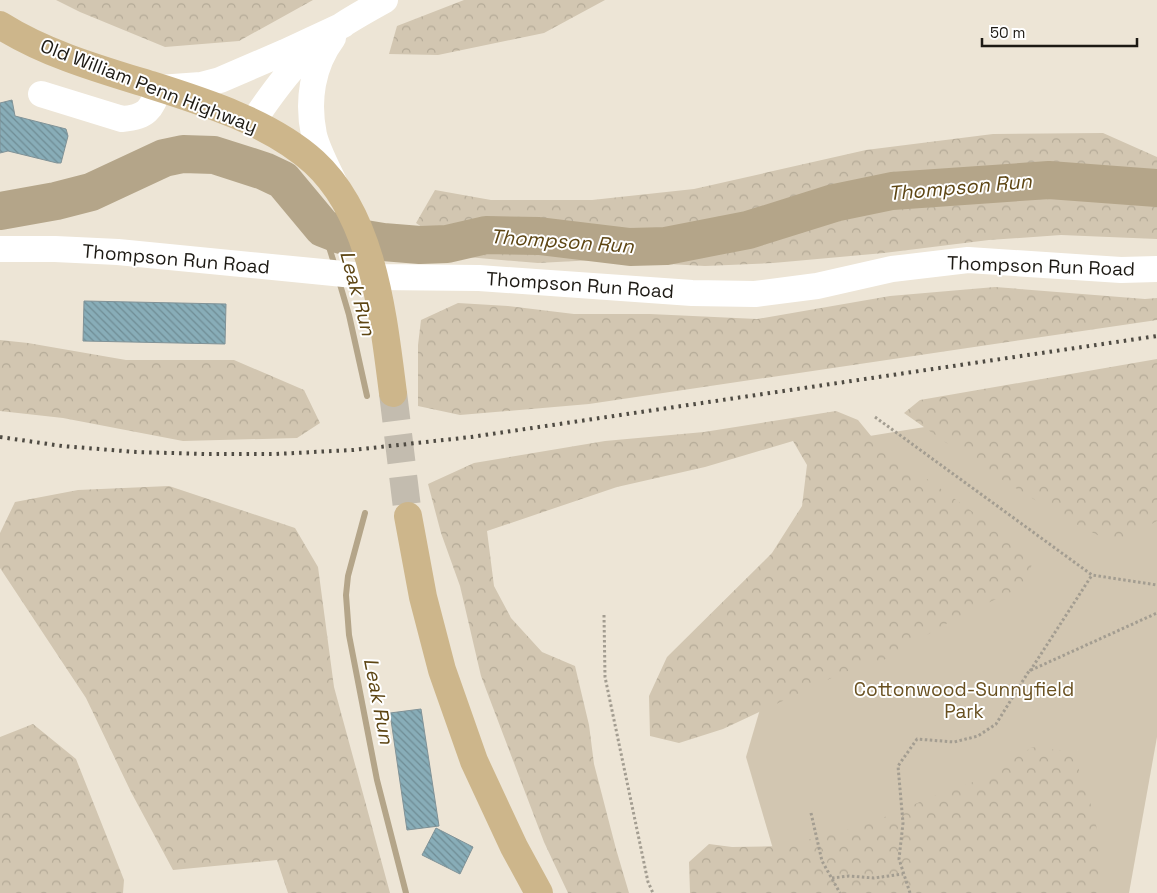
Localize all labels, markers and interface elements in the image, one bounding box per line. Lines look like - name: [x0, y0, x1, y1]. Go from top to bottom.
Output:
- scale bar: [982, 15, 1137, 47]
- text: 50 m: [990, 23, 1025, 42]
- street label: Old William Penn Highway: [37, 33, 261, 139]
- water label: Thompson Run: [887, 168, 1034, 206]
- water label: Thompson Run: [489, 223, 635, 259]
- street label: Thompson Run Road: [81, 238, 271, 280]
- water label: Leak Run: [334, 248, 382, 339]
- street label: Thompson Run Road: [947, 250, 1135, 282]
- street label: Thompson Run Road: [485, 266, 675, 304]
- water label: Leak Run: [358, 656, 400, 747]
- park label: Cottonwood-Sunnyfield Park: [854, 677, 1074, 724]

